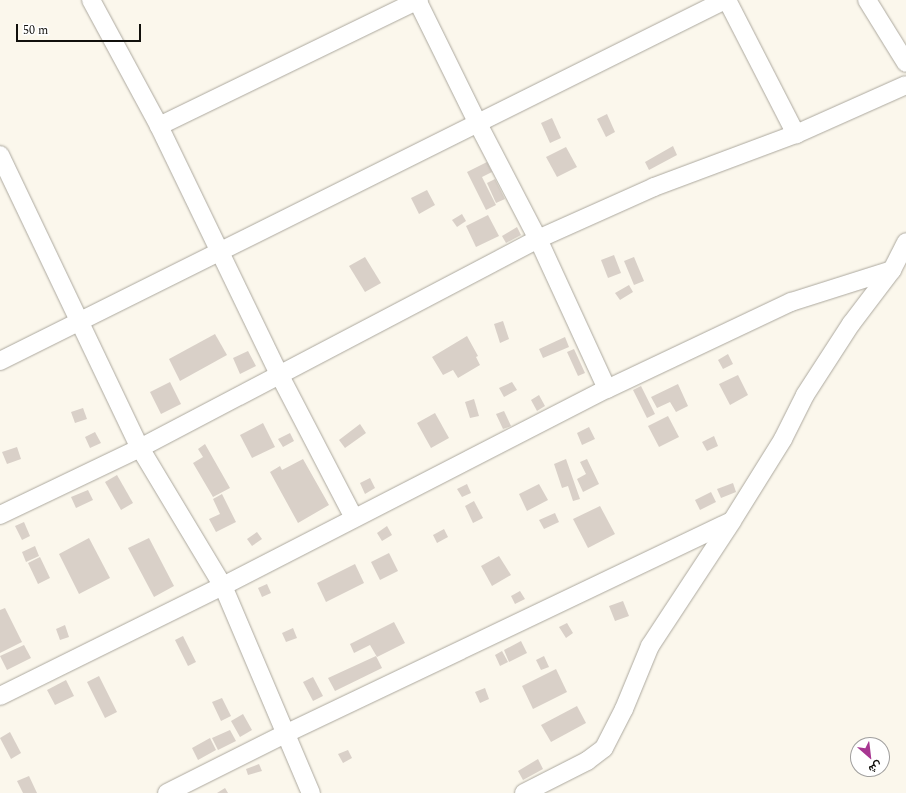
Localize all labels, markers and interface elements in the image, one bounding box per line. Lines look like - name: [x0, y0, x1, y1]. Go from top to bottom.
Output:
- scale bar: [18, 16, 143, 42]
- text: 50 m: [23, 21, 48, 40]
- north arrow: [850, 737, 890, 777]
- text: ش: [866, 757, 885, 778]

